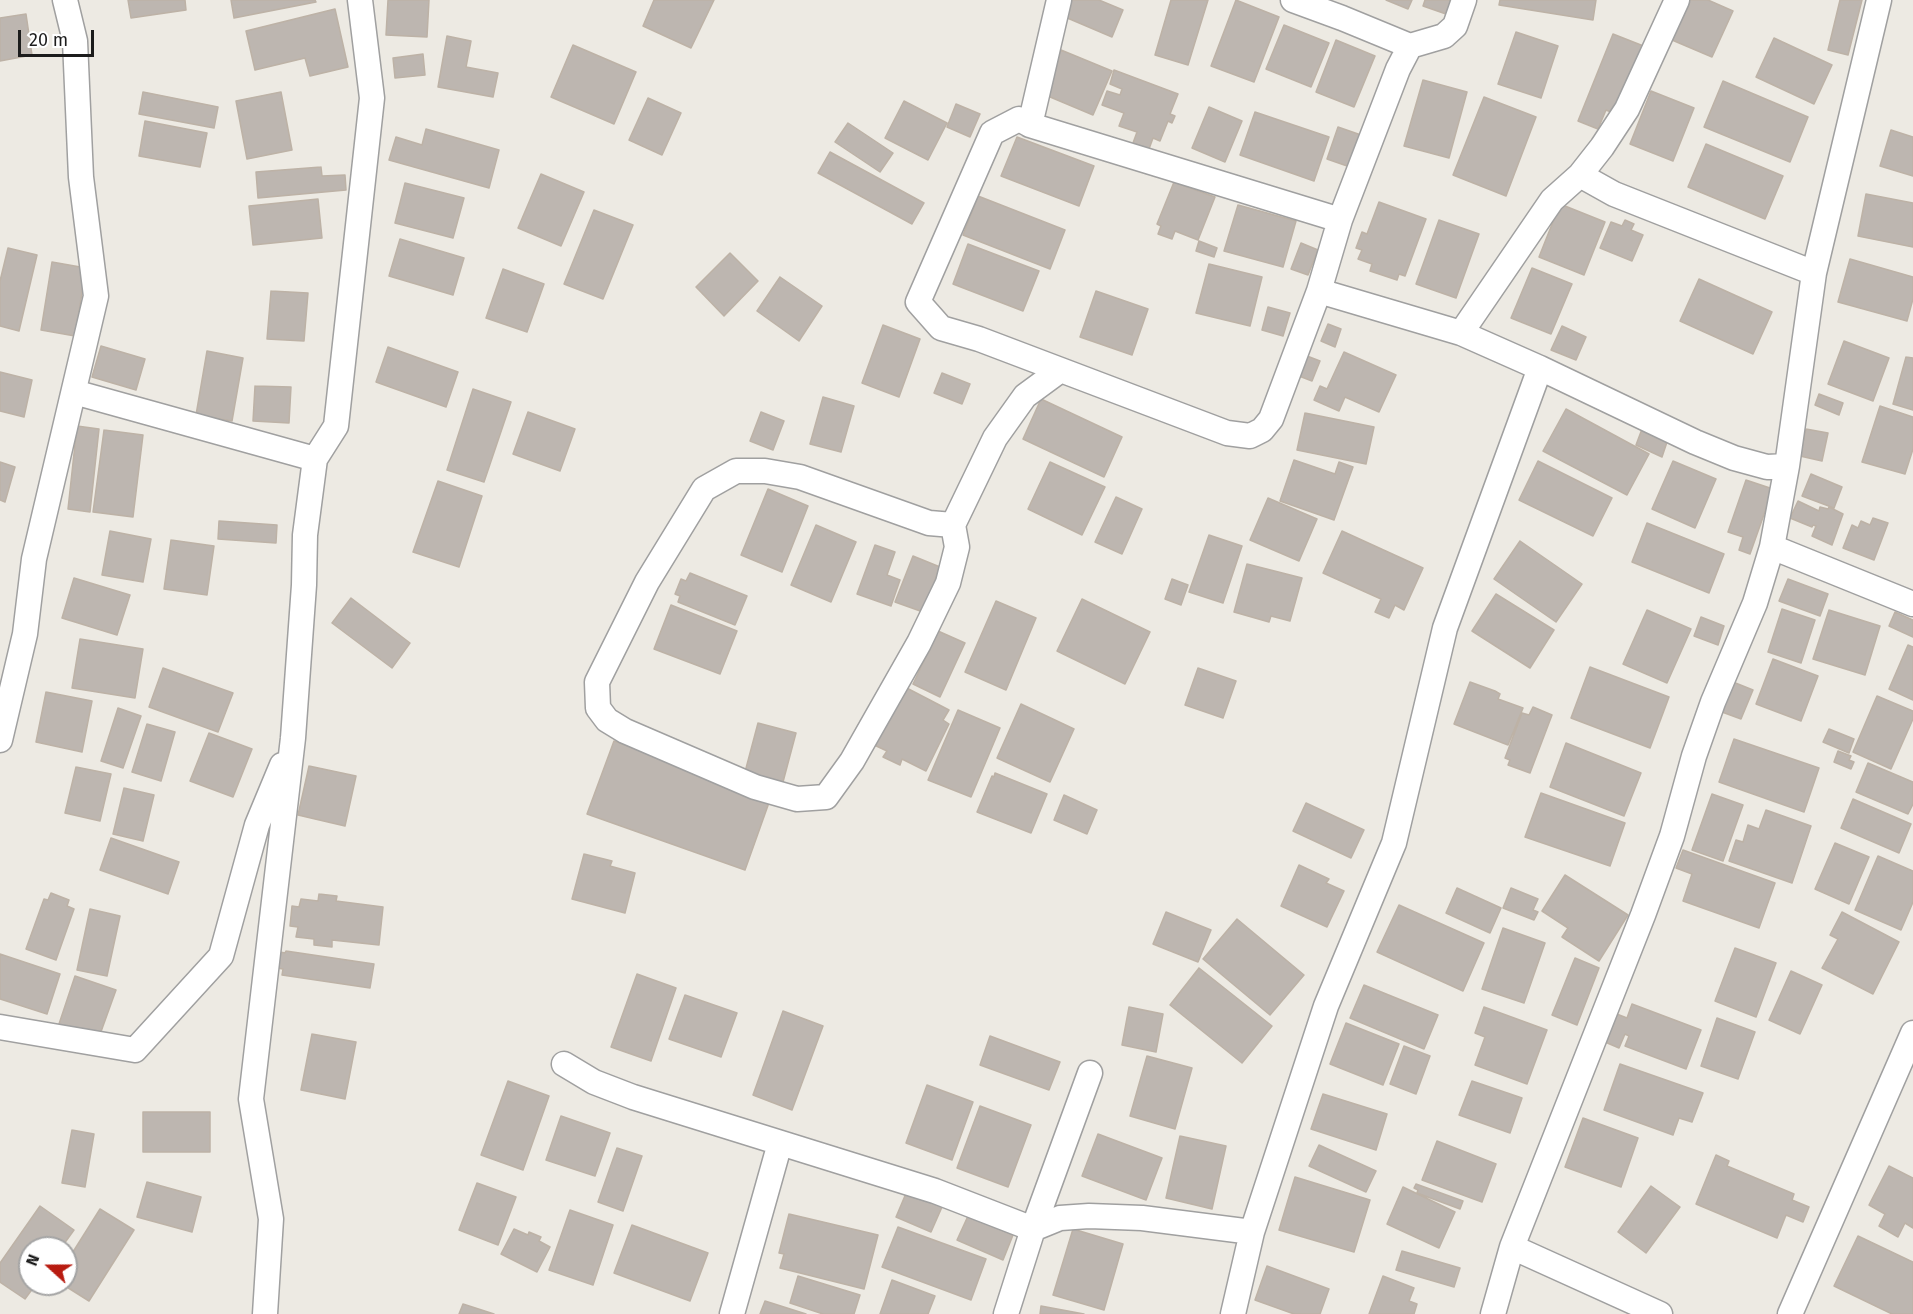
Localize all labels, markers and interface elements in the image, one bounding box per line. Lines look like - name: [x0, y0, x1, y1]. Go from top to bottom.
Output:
- scale bar: [21, 18, 98, 56]
- text: 20 m: [29, 29, 68, 51]
- north arrow: [18, 1236, 78, 1296]
- text: N: [22, 1252, 43, 1268]

